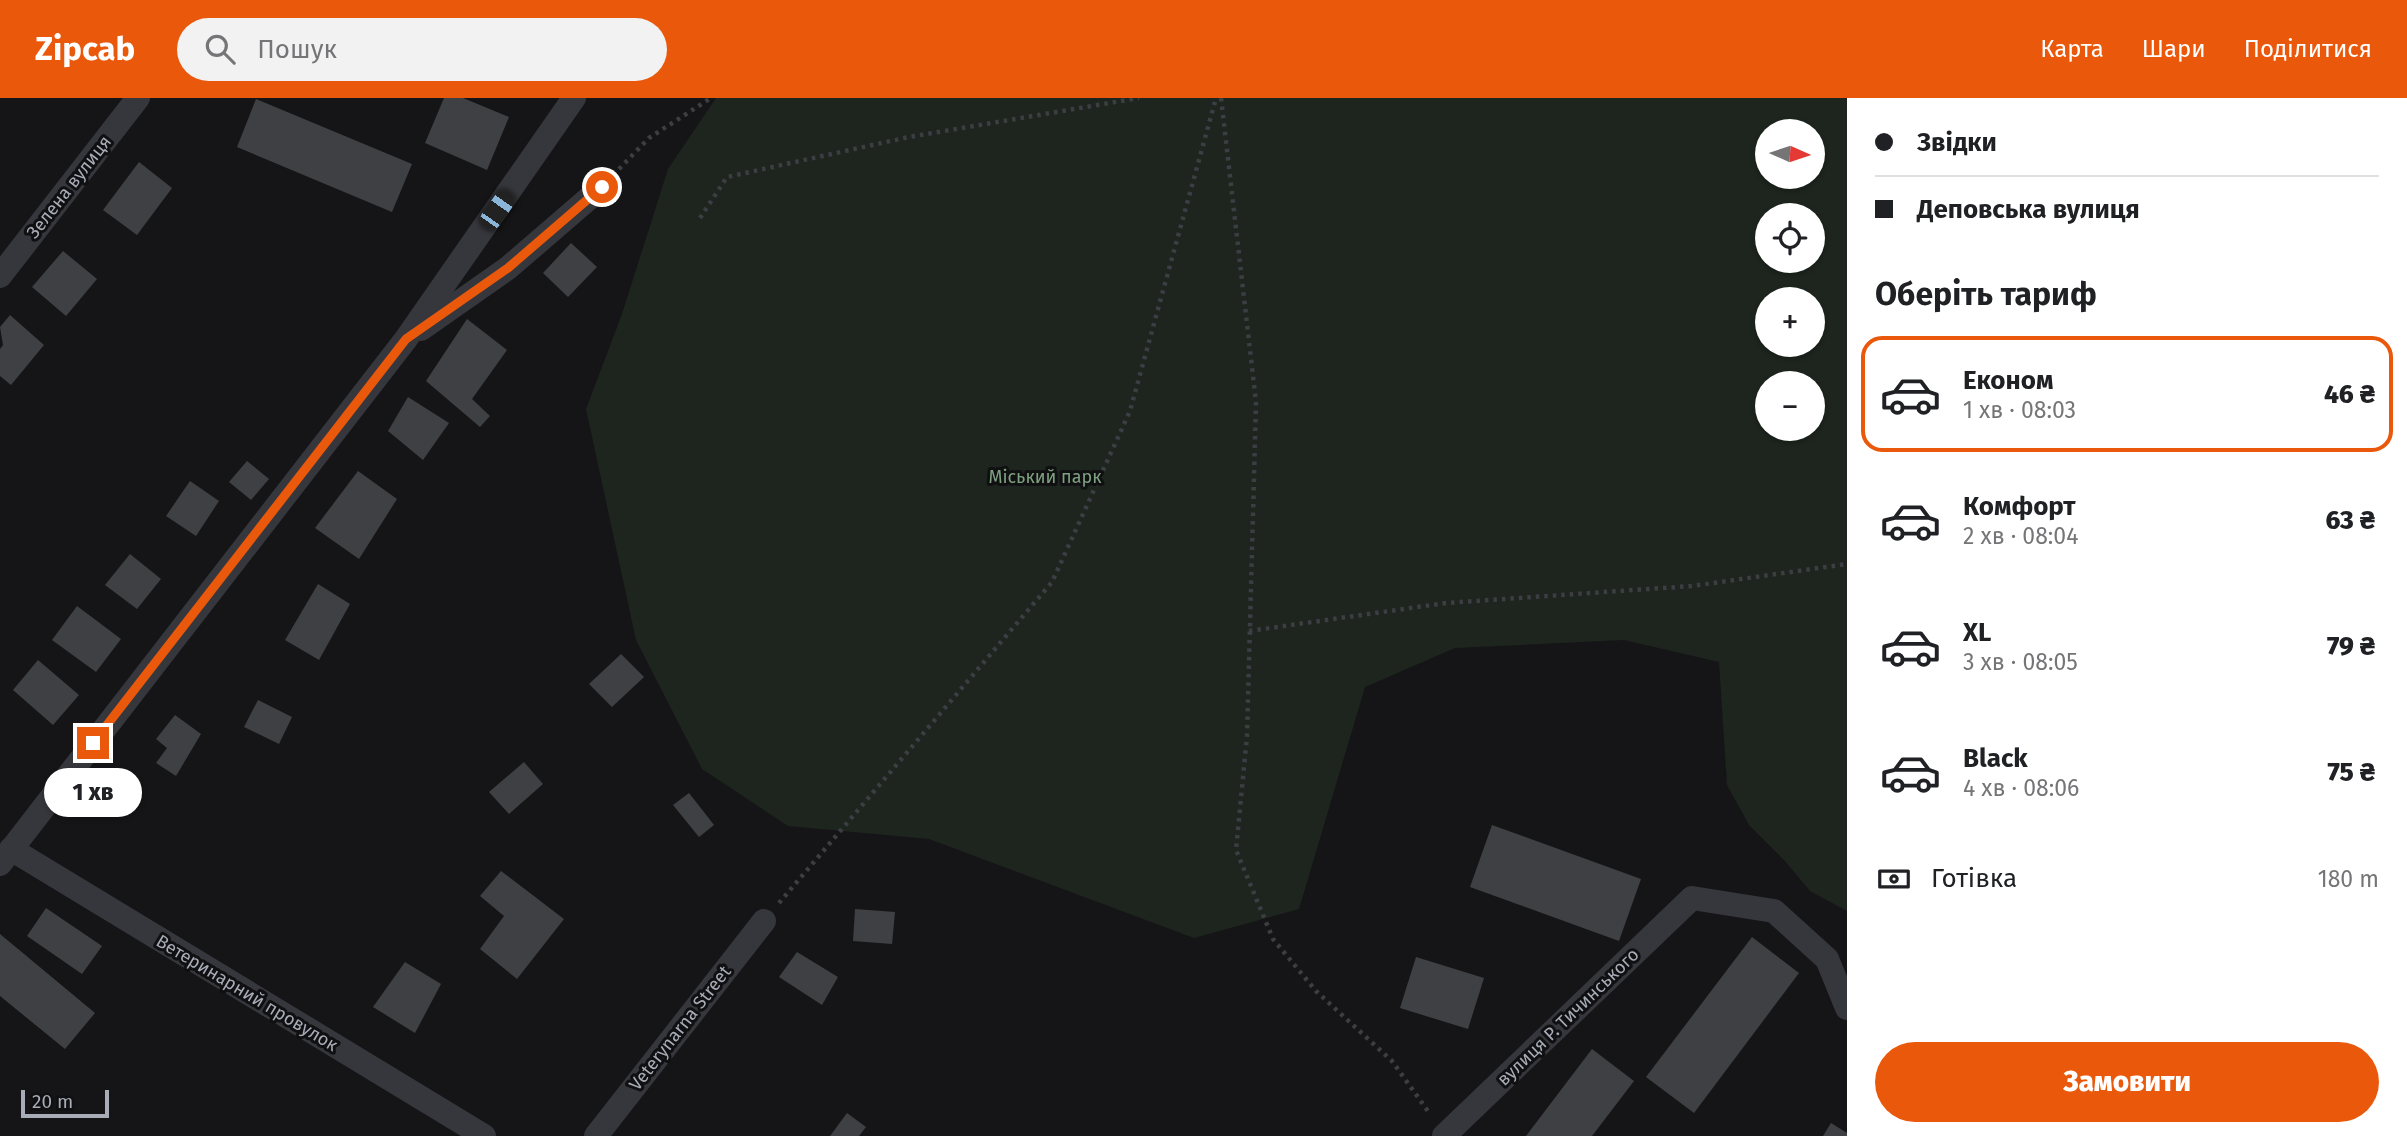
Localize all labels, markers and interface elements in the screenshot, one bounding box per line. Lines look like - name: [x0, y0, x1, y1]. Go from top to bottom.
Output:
- search box: [177, 18, 667, 81]
- text: Zipcab: [35, 29, 135, 69]
- icon: search: [201, 30, 239, 68]
- text: Пошук: [257, 34, 337, 65]
- text: Карта: [2040, 35, 2104, 63]
- text: Шари: [2142, 35, 2206, 63]
- text: Поділитися: [2244, 35, 2372, 63]
- north arrow: [1755, 119, 1825, 189]
- map controls: [1755, 119, 1825, 441]
- text: Звідки: [1917, 127, 1997, 158]
- street label: Зелена вулиця: [22, 131, 116, 243]
- route start: [586, 171, 618, 203]
- car: [477, 187, 518, 233]
- text: Деповська вулиця: [1917, 194, 2140, 225]
- button: locate: [1755, 203, 1825, 273]
- text: Оберіть тариф: [1875, 275, 2097, 313]
- button: +: [1755, 287, 1825, 357]
- icon: car: [1879, 363, 1942, 426]
- text: Економ: [1963, 365, 2053, 396]
- button: −: [1755, 371, 1825, 441]
- text: 46 ₴: [2324, 379, 2375, 410]
- text: 1 хв · 08:03: [1963, 396, 2076, 424]
- park label: Міський парк: [988, 466, 1102, 488]
- icon: car: [1879, 489, 1942, 552]
- text: Комфорт: [1963, 491, 2076, 522]
- text: 63 ₴: [2325, 505, 2375, 536]
- text: 2 хв · 08:04: [1963, 522, 2078, 550]
- icon: car: [1879, 615, 1942, 678]
- text: XL: [1963, 617, 1991, 648]
- text: 79 ₴: [2327, 631, 2375, 662]
- text: 3 хв · 08:05: [1963, 648, 2078, 676]
- route end: [77, 727, 109, 759]
- icon: car: [1879, 741, 1942, 804]
- text: Black: [1963, 743, 2028, 774]
- text: 75 ₴: [2328, 757, 2375, 788]
- callout: 1 хв: [44, 768, 142, 816]
- text: 4 хв · 08:06: [1963, 774, 2079, 802]
- text: 1 хв: [73, 778, 113, 806]
- icon: cash: [1875, 860, 1913, 898]
- text: Готівка: [1931, 863, 2017, 894]
- text: 180 m: [2318, 865, 2379, 893]
- street label: Ветеринарний провулок: [152, 930, 342, 1056]
- street label: вулиця Р. Тичинського: [1492, 944, 1644, 1090]
- street label: Veterynarna Street: [624, 961, 736, 1095]
- button: Замовити: [1875, 1042, 2379, 1122]
- scale bar: [21, 1087, 108, 1119]
- text: 20 m: [32, 1090, 73, 1113]

